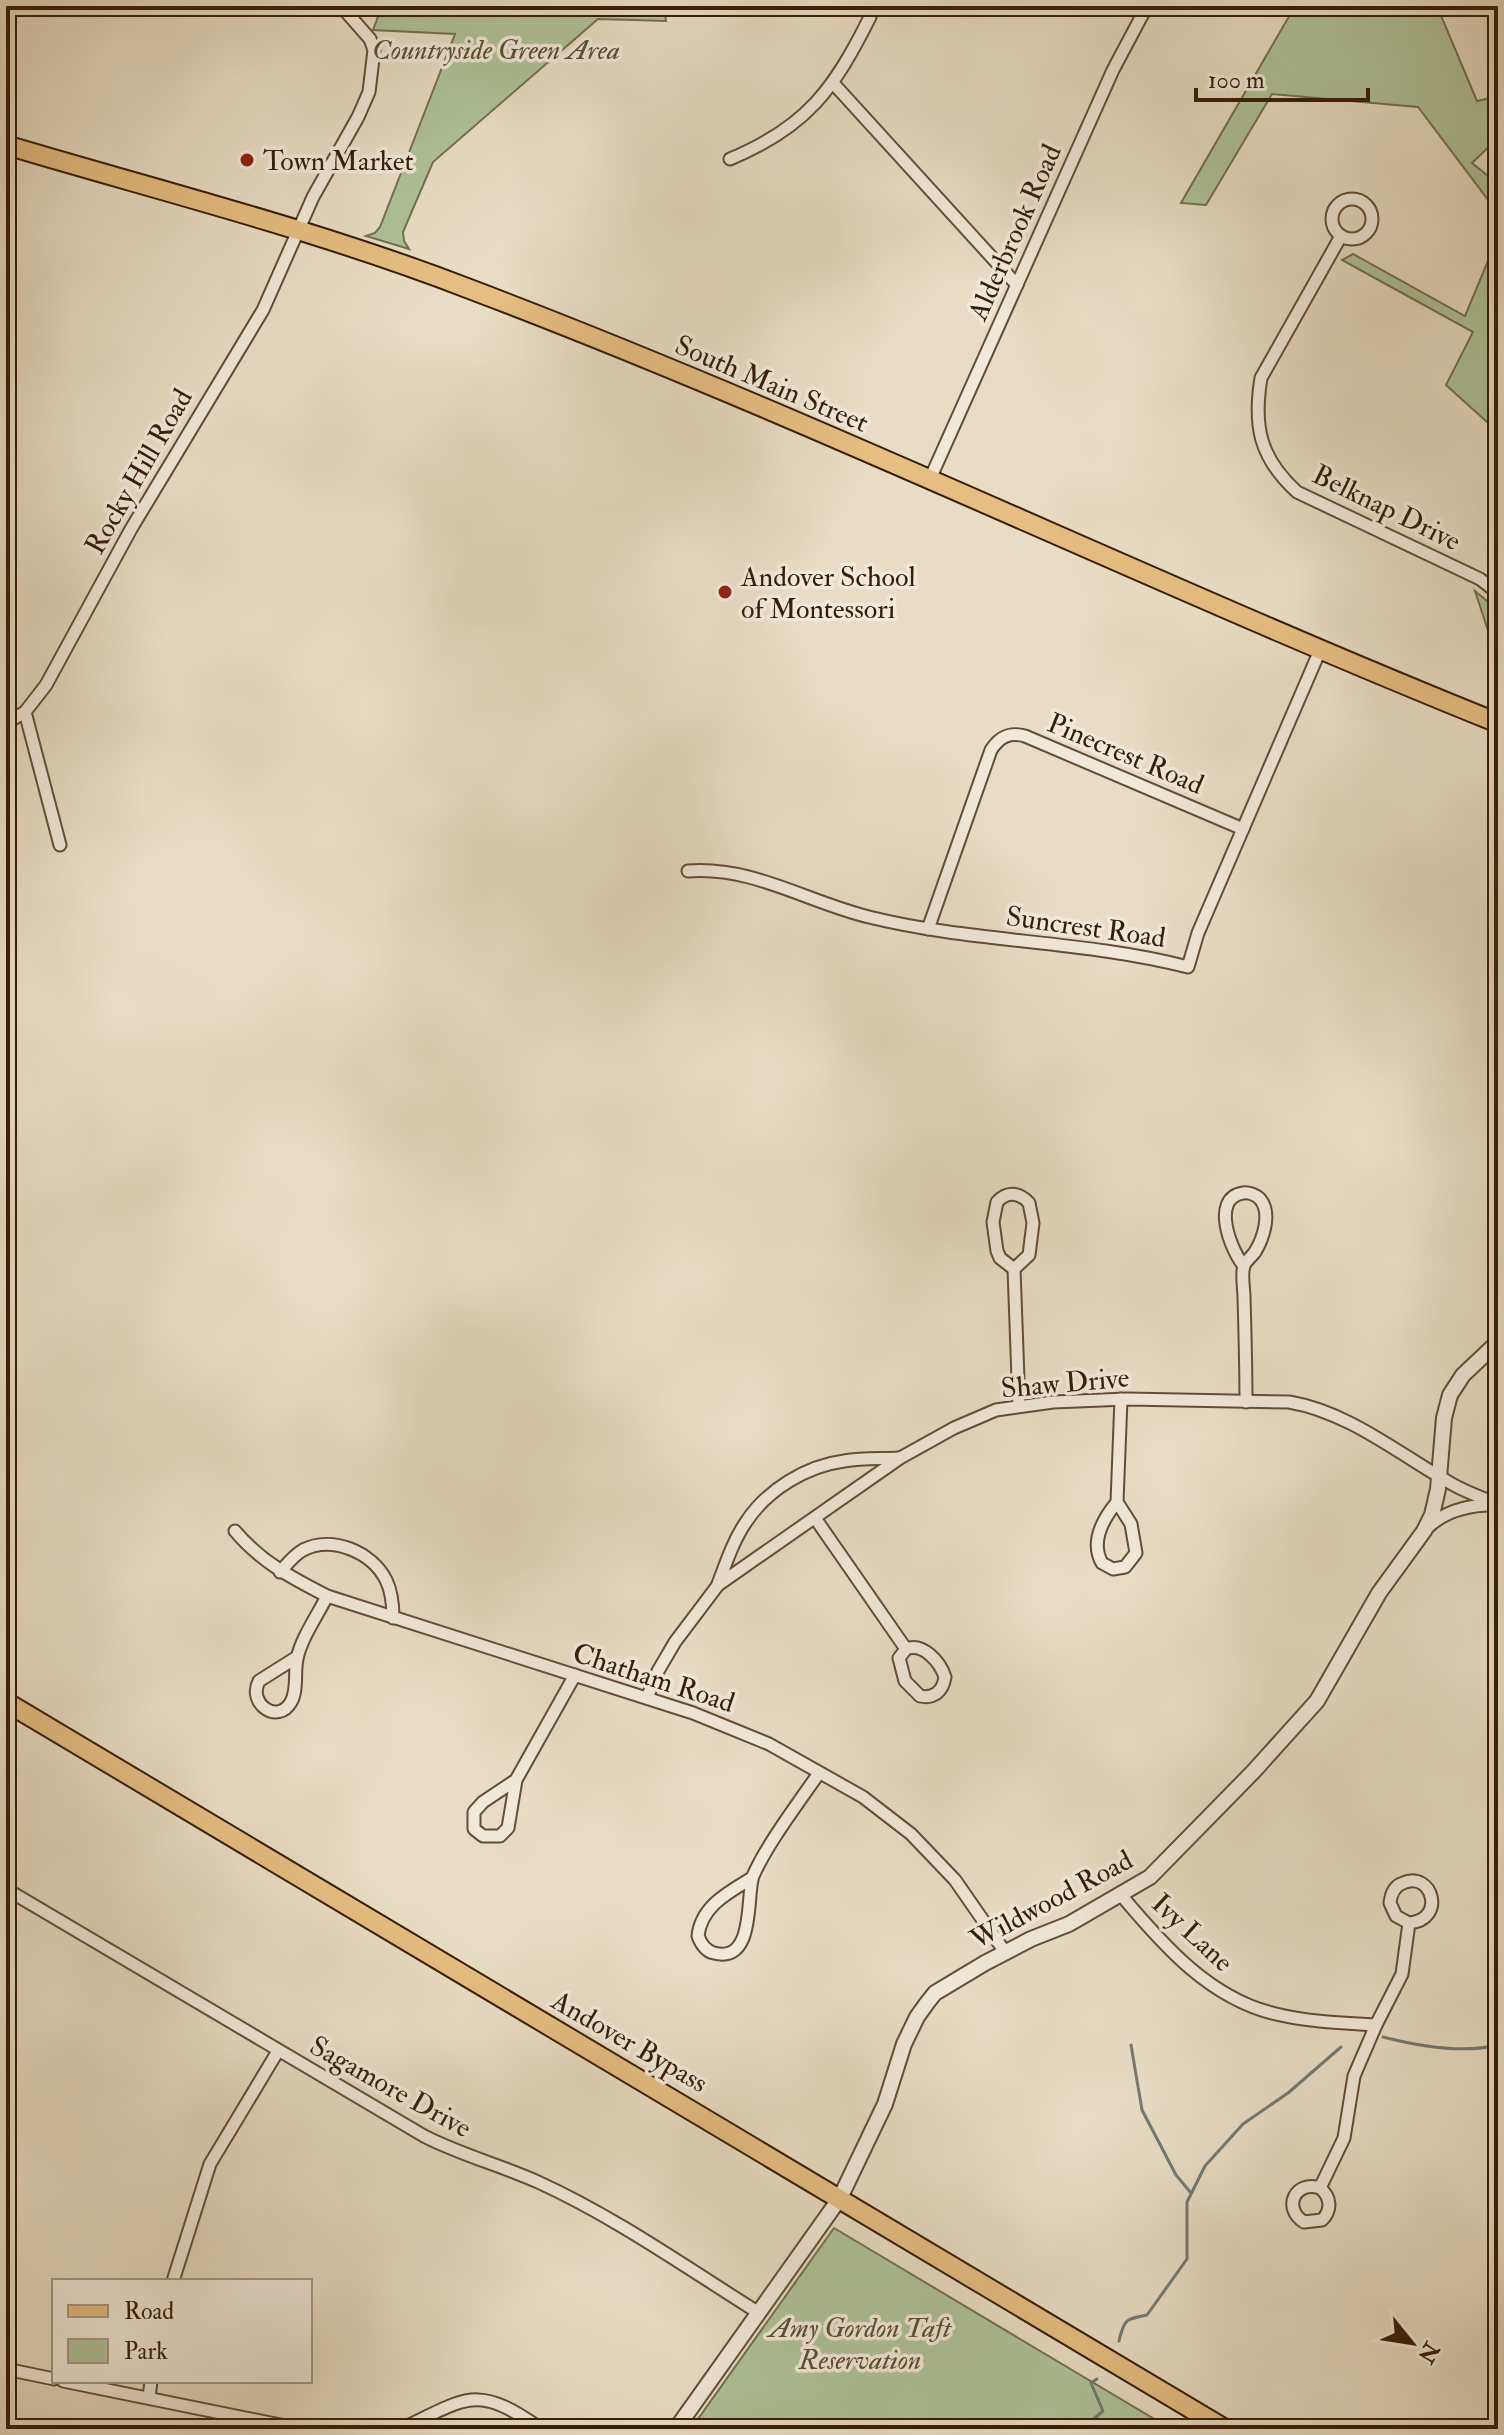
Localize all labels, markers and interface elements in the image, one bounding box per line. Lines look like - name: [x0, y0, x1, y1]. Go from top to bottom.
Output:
- park label: Countryside Green Area: [372, 33, 620, 68]
- scale bar: [1196, 52, 1368, 102]
- text: 100 m: [1208, 65, 1265, 96]
- street label: Alderbrook Road: [960, 139, 1070, 327]
- place label: Town Market: [263, 144, 414, 179]
- marker: Town Market: [238, 151, 256, 169]
- street label: South Main Street: [669, 328, 873, 441]
- street label: Rocky Hill Road: [78, 383, 201, 561]
- street label: Belknap Drive: [1306, 457, 1466, 559]
- place label: Andover School of Montessori: [740, 560, 916, 627]
- marker: Andover School of Montessori: [716, 583, 734, 601]
- street label: Pinecrest Road: [1042, 706, 1209, 803]
- street label: Suncrest Road: [1004, 899, 1168, 956]
- street label: Shaw Drive: [999, 1360, 1131, 1407]
- street label: Chatham Road: [568, 1636, 739, 1721]
- street label: Wildwood Road: [964, 1843, 1139, 1958]
- street label: Ivy Lane: [1144, 1886, 1240, 1980]
- street label: Andover Bypass: [544, 1983, 714, 2101]
- street label: Sagamore Drive: [303, 2028, 478, 2146]
- legend: [52, 2279, 312, 2383]
- text: Road: [124, 2296, 174, 2327]
- north arrow: [1372, 2303, 1452, 2383]
- park label: Amy Gordon Taft Reservation: [766, 2311, 953, 2378]
- text: Park: [124, 2336, 168, 2367]
- text: N: [1411, 2336, 1446, 2368]

